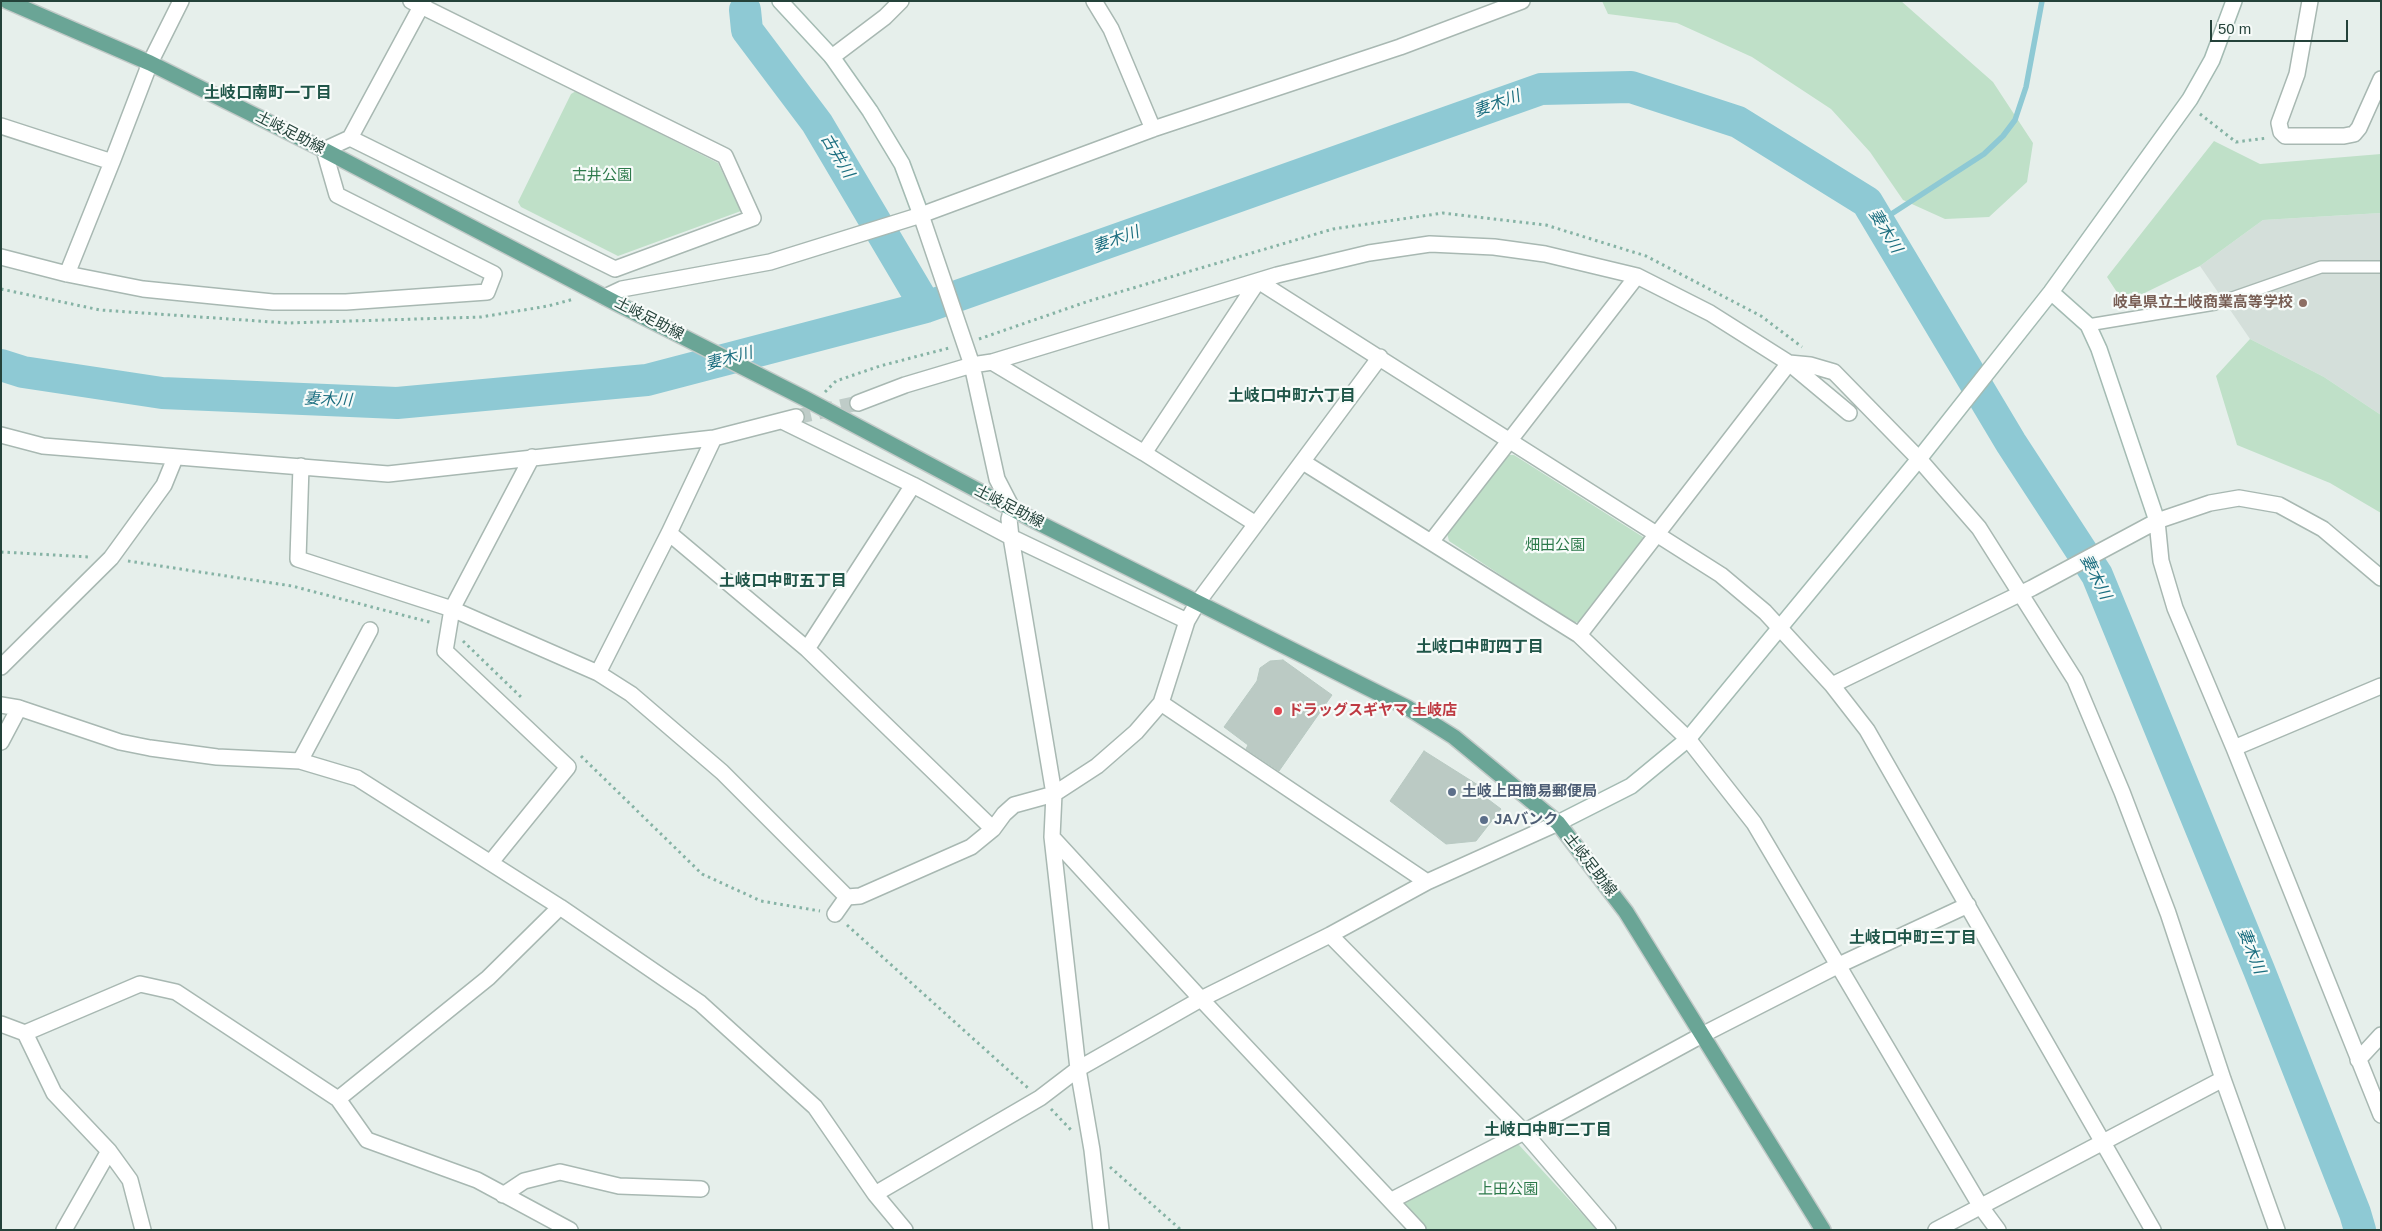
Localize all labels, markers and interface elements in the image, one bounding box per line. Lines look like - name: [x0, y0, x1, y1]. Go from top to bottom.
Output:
- scale bar: [2212, 10, 2350, 42]
- text: 50 m: [2218, 20, 2251, 37]
- district label: 土岐口南町一丁目: [204, 84, 332, 104]
- water label: 妻木川: [1471, 87, 1523, 121]
- street label: 土岐足助線: [253, 108, 327, 158]
- water label: 古井川: [816, 130, 858, 182]
- park label: 古井公園: [572, 167, 632, 185]
- water label: 妻木川: [1864, 205, 1906, 257]
- water label: 妻木川: [1090, 223, 1142, 257]
- street label: 土岐足助線: [612, 294, 686, 344]
- place label: 岐阜県立土岐商業高等学校: [2113, 294, 2293, 312]
- marker: 岐阜県立土岐商業高等学校: [2297, 297, 2309, 309]
- water label: 妻木川: [703, 344, 755, 374]
- district label: 土岐口中町六丁目: [1228, 387, 1356, 407]
- water label: 妻木川: [304, 390, 352, 410]
- street label: 土岐足助線: [972, 482, 1046, 532]
- park label: 畑田公園: [1525, 537, 1585, 555]
- water label: 妻木川: [2076, 551, 2114, 603]
- district label: 土岐口中町五丁目: [719, 572, 847, 592]
- district label: 土岐口中町四丁目: [1416, 638, 1544, 658]
- place label: ドラッグスギヤマ 土岐店: [1288, 702, 1457, 720]
- marker: ドラッグスギヤマ 土岐店: [1272, 705, 1284, 717]
- place label: 土岐上田簡易郵便局: [1462, 783, 1597, 801]
- marker: 土岐上田簡易郵便局: [1446, 786, 1458, 798]
- place label: JAバンク: [1494, 811, 1558, 829]
- marker: JAバンク: [1478, 814, 1490, 826]
- street label: 土岐足助線: [1560, 830, 1620, 900]
- water label: 妻木川: [2233, 925, 2269, 977]
- district label: 土岐口中町三丁目: [1849, 929, 1977, 949]
- district label: 土岐口中町二丁目: [1484, 1121, 1612, 1141]
- park label: 上田公園: [1478, 1181, 1538, 1199]

